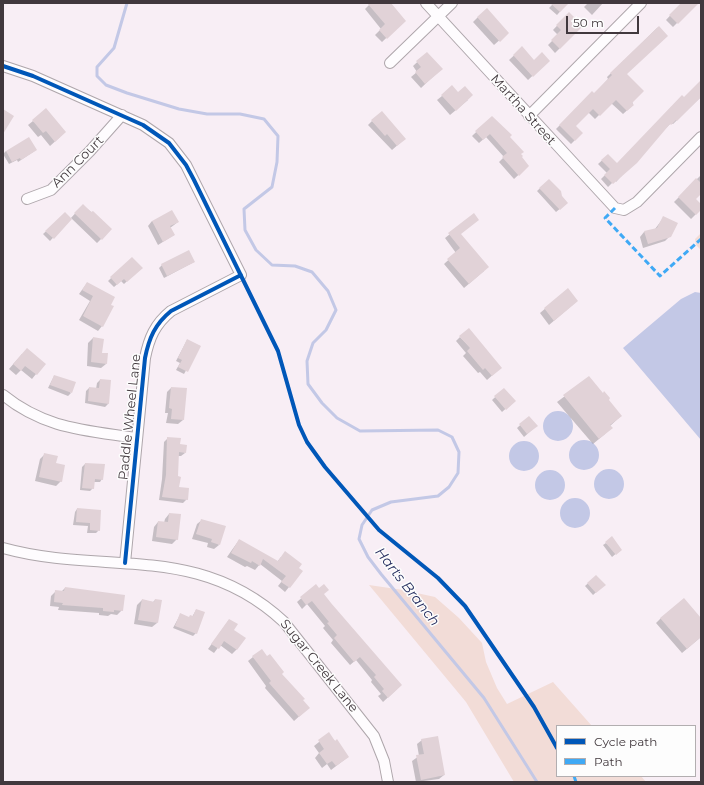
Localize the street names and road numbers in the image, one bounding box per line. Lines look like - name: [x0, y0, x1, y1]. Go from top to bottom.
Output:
- street label: Martha Street: [487, 71, 559, 149]
- street label: Ann Court: [49, 133, 107, 191]
- street label: Paddle Wheel Lane: [116, 353, 144, 481]
- street label: Sugar Creek Lane: [277, 616, 361, 716]

